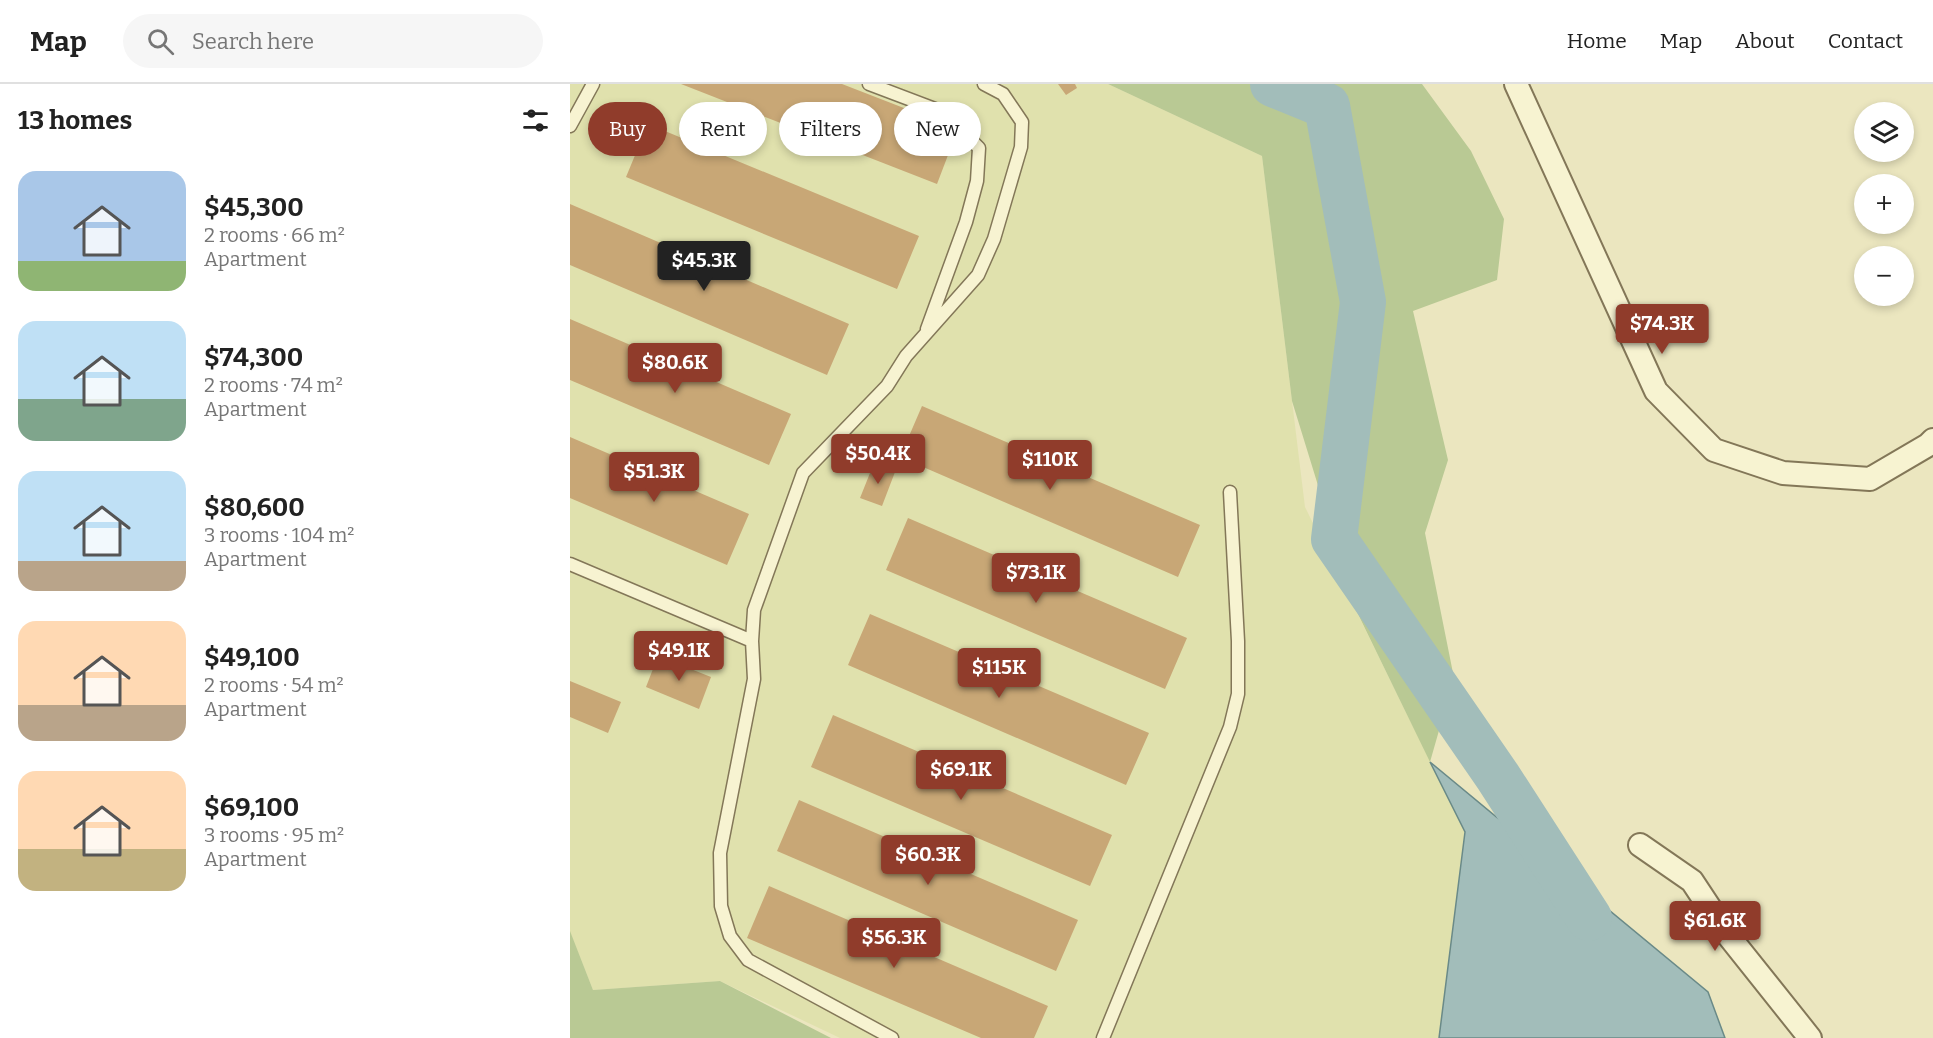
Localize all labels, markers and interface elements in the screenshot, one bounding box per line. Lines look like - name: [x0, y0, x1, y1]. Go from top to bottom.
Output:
- search box: [123, 14, 543, 68]
- text: Map: [30, 25, 87, 58]
- icon: search: [144, 25, 177, 58]
- text: Search here: [192, 28, 314, 55]
- text: Home: [1567, 28, 1627, 54]
- text: Map: [1660, 28, 1702, 54]
- text: About: [1735, 28, 1795, 54]
- text: Contact: [1828, 28, 1903, 54]
- chip: Buy: [588, 102, 667, 156]
- chip: Rent: [679, 102, 767, 156]
- chip: Filters: [779, 102, 882, 156]
- chip: New: [894, 102, 981, 156]
- map controls: [1854, 102, 1914, 306]
- button: layers: [1854, 102, 1914, 162]
- icon: filters: [519, 104, 552, 137]
- text: 13 homes: [18, 105, 132, 136]
- button: +: [1854, 174, 1914, 234]
- text: $45,300: [204, 192, 304, 223]
- icon: home: [66, 195, 138, 267]
- text: 2 rooms · 66 m²: [204, 223, 345, 247]
- pin: $45.3K: [655, 241, 753, 292]
- button: −: [1854, 246, 1914, 306]
- text: Apartment: [204, 247, 307, 271]
- text: $45.3K: [671, 248, 737, 272]
- pin: $74.3K: [1613, 304, 1711, 355]
- text: $74.3K: [1630, 311, 1694, 335]
- text: $74,300: [204, 342, 303, 373]
- pin: $80.6K: [626, 343, 724, 394]
- icon: home: [66, 345, 138, 417]
- text: $80.6K: [642, 350, 708, 374]
- text: 2 rooms · 74 m²: [204, 373, 343, 397]
- text: Apartment: [204, 397, 307, 421]
- pin: $50.4K: [829, 434, 927, 485]
- pin: $110K: [1008, 440, 1092, 491]
- text: $50.4K: [845, 441, 911, 465]
- text: $110K: [1022, 447, 1078, 471]
- pin: $51.3K: [605, 452, 703, 503]
- text: $51.3K: [623, 459, 685, 483]
- text: $80,600: [204, 492, 305, 523]
- icon: home: [66, 495, 138, 567]
- text: 3 rooms · 104 m²: [204, 523, 354, 547]
- text: Apartment: [204, 547, 307, 571]
- pin: $73.1K: [987, 553, 1085, 604]
- text: $73.1K: [1006, 560, 1066, 584]
- pin: $49.1K: [630, 631, 728, 682]
- text: $49.1K: [648, 638, 710, 662]
- text: $49,100: [204, 642, 300, 673]
- icon: home: [66, 645, 138, 717]
- pin: $115K: [957, 648, 1041, 699]
- text: $115K: [972, 655, 1026, 679]
- text: 2 rooms · 54 m²: [204, 673, 344, 697]
- text: Apartment: [204, 697, 307, 721]
- pin: $69.1K: [912, 750, 1010, 801]
- text: $69.1K: [930, 757, 992, 781]
- text: $69,100: [204, 792, 299, 823]
- icon: home: [66, 795, 138, 867]
- text: 3 rooms · 95 m²: [204, 823, 344, 847]
- pin: $60.3K: [879, 835, 977, 886]
- text: $60.3K: [895, 842, 961, 866]
- text: Apartment: [204, 847, 307, 871]
- pin: $61.6K: [1666, 901, 1764, 952]
- text: $61.6K: [1684, 908, 1746, 932]
- pin: $56.3K: [845, 918, 943, 969]
- text: $56.3K: [861, 925, 927, 949]

